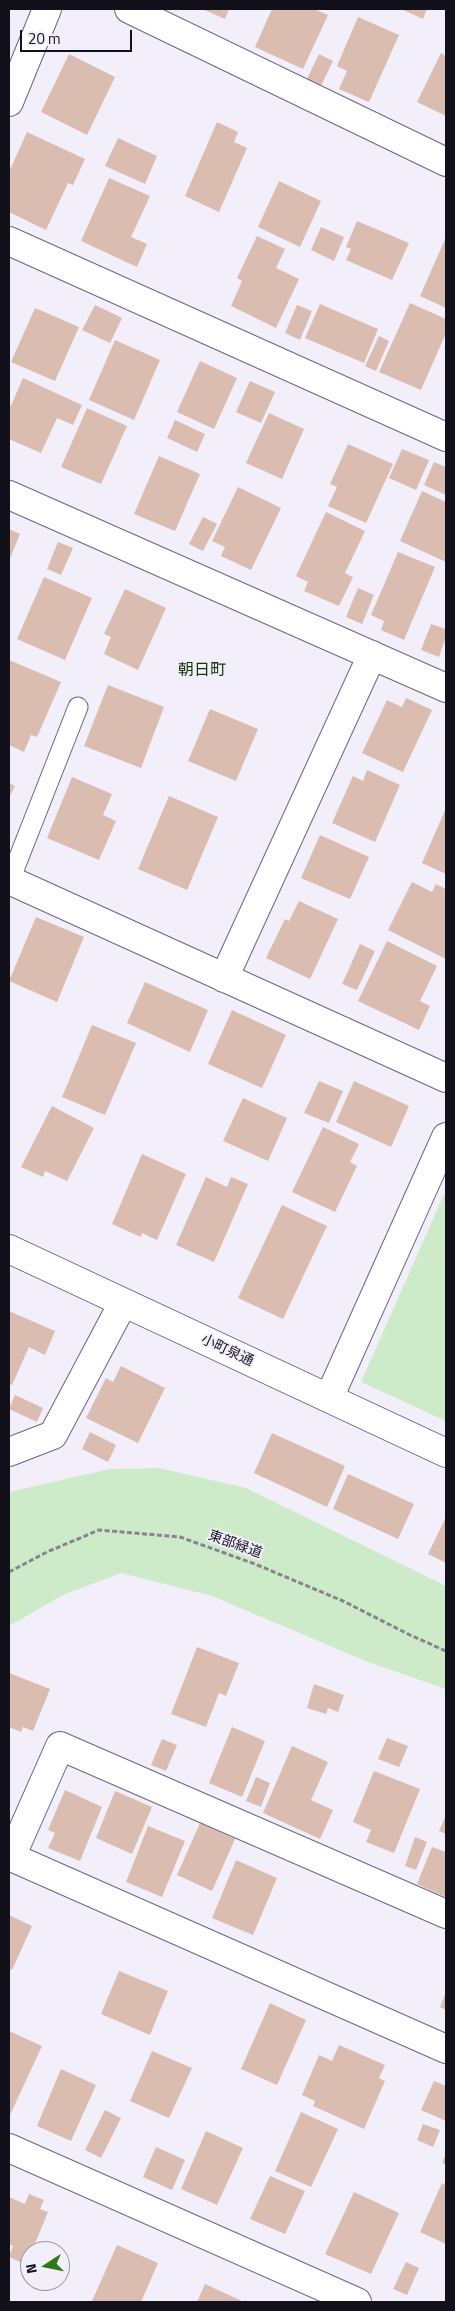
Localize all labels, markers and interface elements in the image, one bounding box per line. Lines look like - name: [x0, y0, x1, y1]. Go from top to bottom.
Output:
- scale bar: [22, 20, 135, 52]
- text: 20 m: [28, 27, 61, 50]
- district label: 朝日町: [178, 661, 226, 681]
- street label: 小町泉通: [198, 1332, 256, 1370]
- street label: 東部緑道: [206, 1528, 264, 1562]
- north arrow: [20, 2241, 70, 2291]
- text: N: [20, 2262, 42, 2276]

